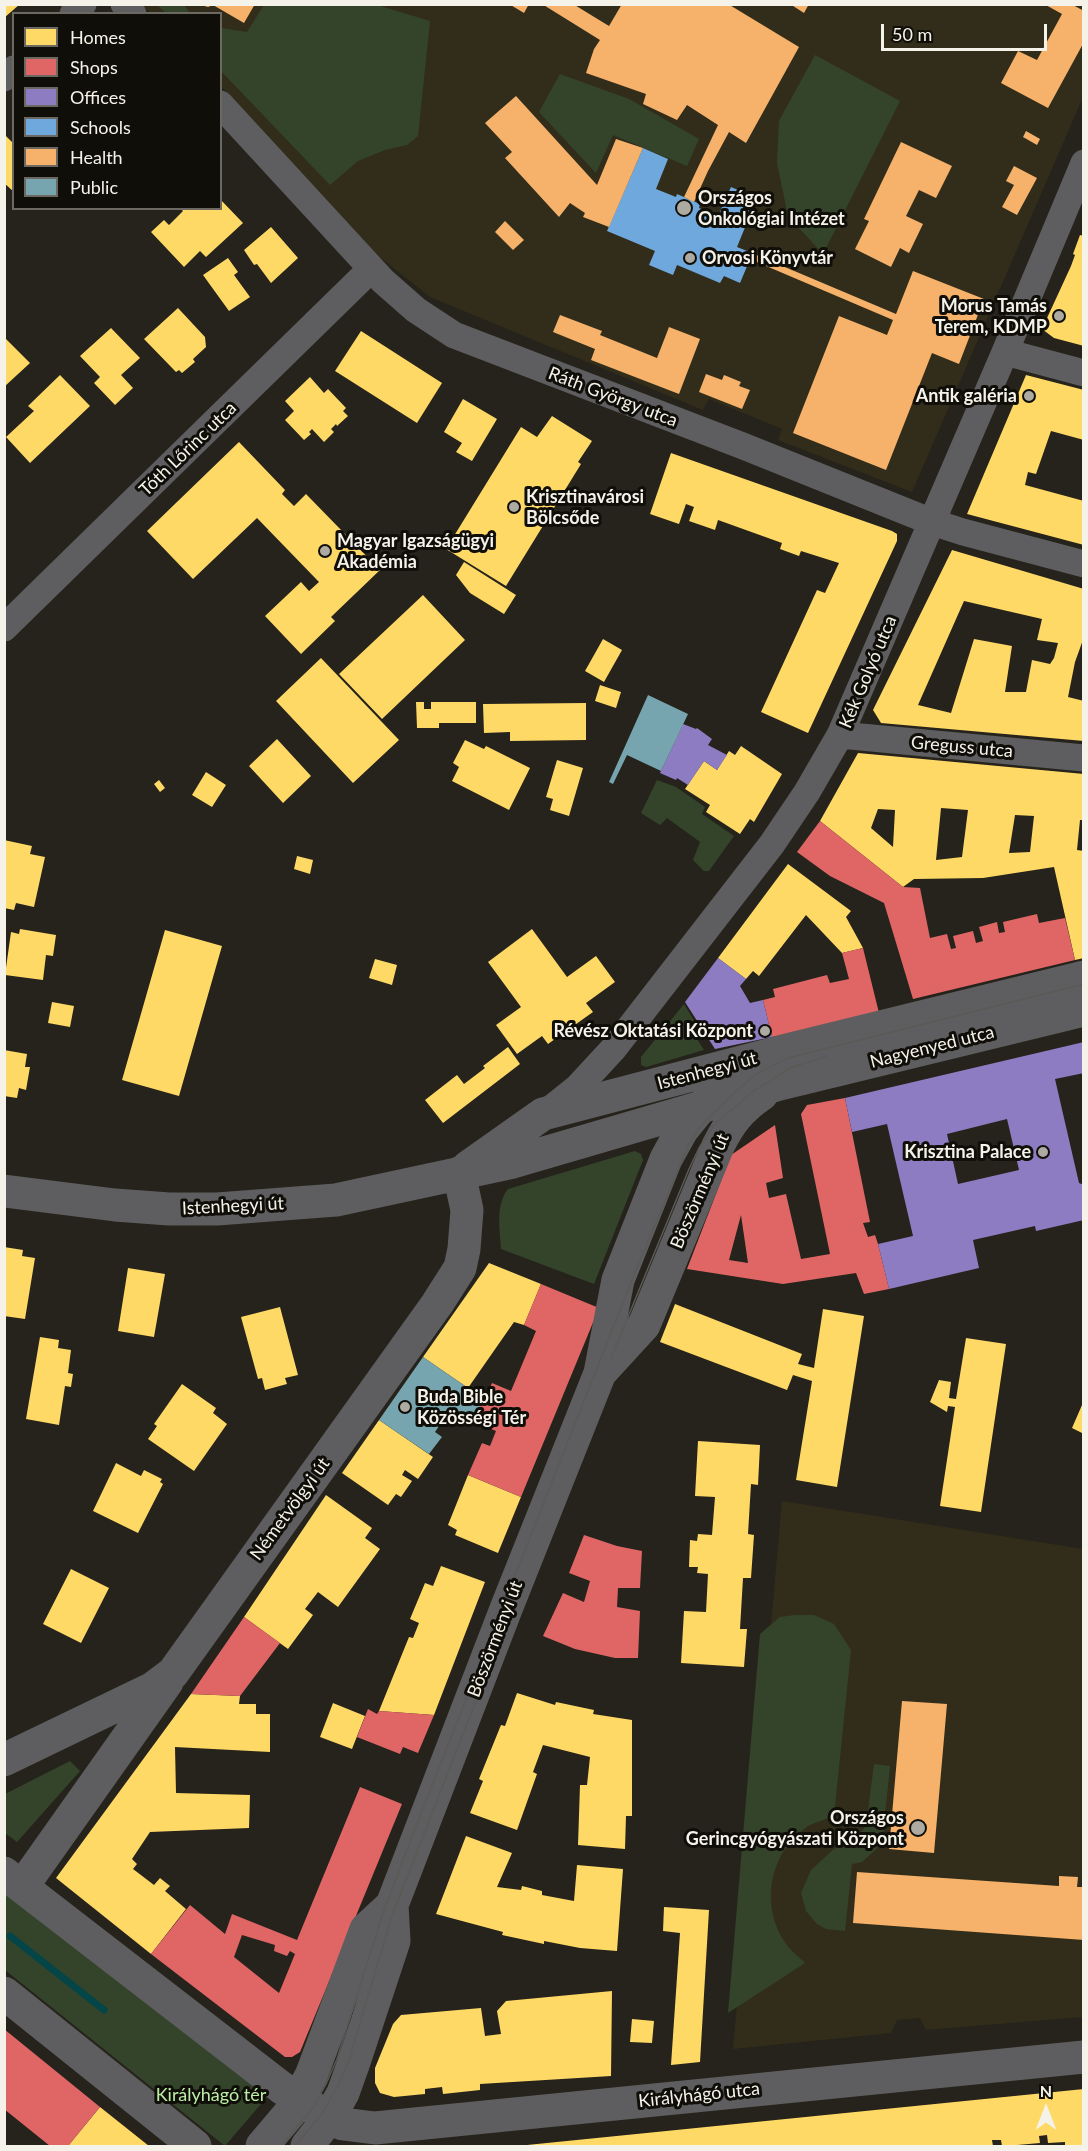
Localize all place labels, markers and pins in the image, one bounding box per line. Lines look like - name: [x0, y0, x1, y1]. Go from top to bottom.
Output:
- place label: Országos Onkológiai Intézet: [698, 187, 845, 230]
- marker: Országos Onkológiai Intézet: [675, 199, 693, 217]
- place label: Orvosi Könyvtár: [702, 247, 833, 269]
- marker: Orvosi Könyvtár: [683, 251, 697, 265]
- place label: Morus Tamás Terem, KDMP: [935, 295, 1047, 338]
- marker: Morus Tamás Terem, KDMP: [1052, 309, 1066, 323]
- place label: Antik galéria: [916, 385, 1017, 407]
- marker: Antik galéria: [1022, 389, 1036, 403]
- place label: Krisztinavárosi Bölcsőde: [526, 486, 644, 528]
- marker: Krisztinavárosi Bölcsőde: [507, 500, 521, 514]
- place label: Magyar Igazságügyi Akadémia: [337, 530, 494, 572]
- marker: Magyar Igazságügyi Akadémia: [318, 544, 332, 558]
- place label: Révész Oktatási Központ: [553, 1020, 753, 1042]
- marker: Révész Oktatási Központ: [758, 1024, 772, 1038]
- place label: Krisztina Palace: [904, 1141, 1031, 1163]
- marker: Krisztina Palace: [1036, 1145, 1050, 1159]
- place label: Buda Bible Közösségi Tér: [417, 1386, 526, 1428]
- marker: Buda Bible Közösségi Tér: [398, 1400, 412, 1414]
- place label: Országos Gerincgyógyászati Központ: [686, 1807, 904, 1850]
- marker: Országos Gerincgyógyászati Központ: [909, 1819, 927, 1837]

